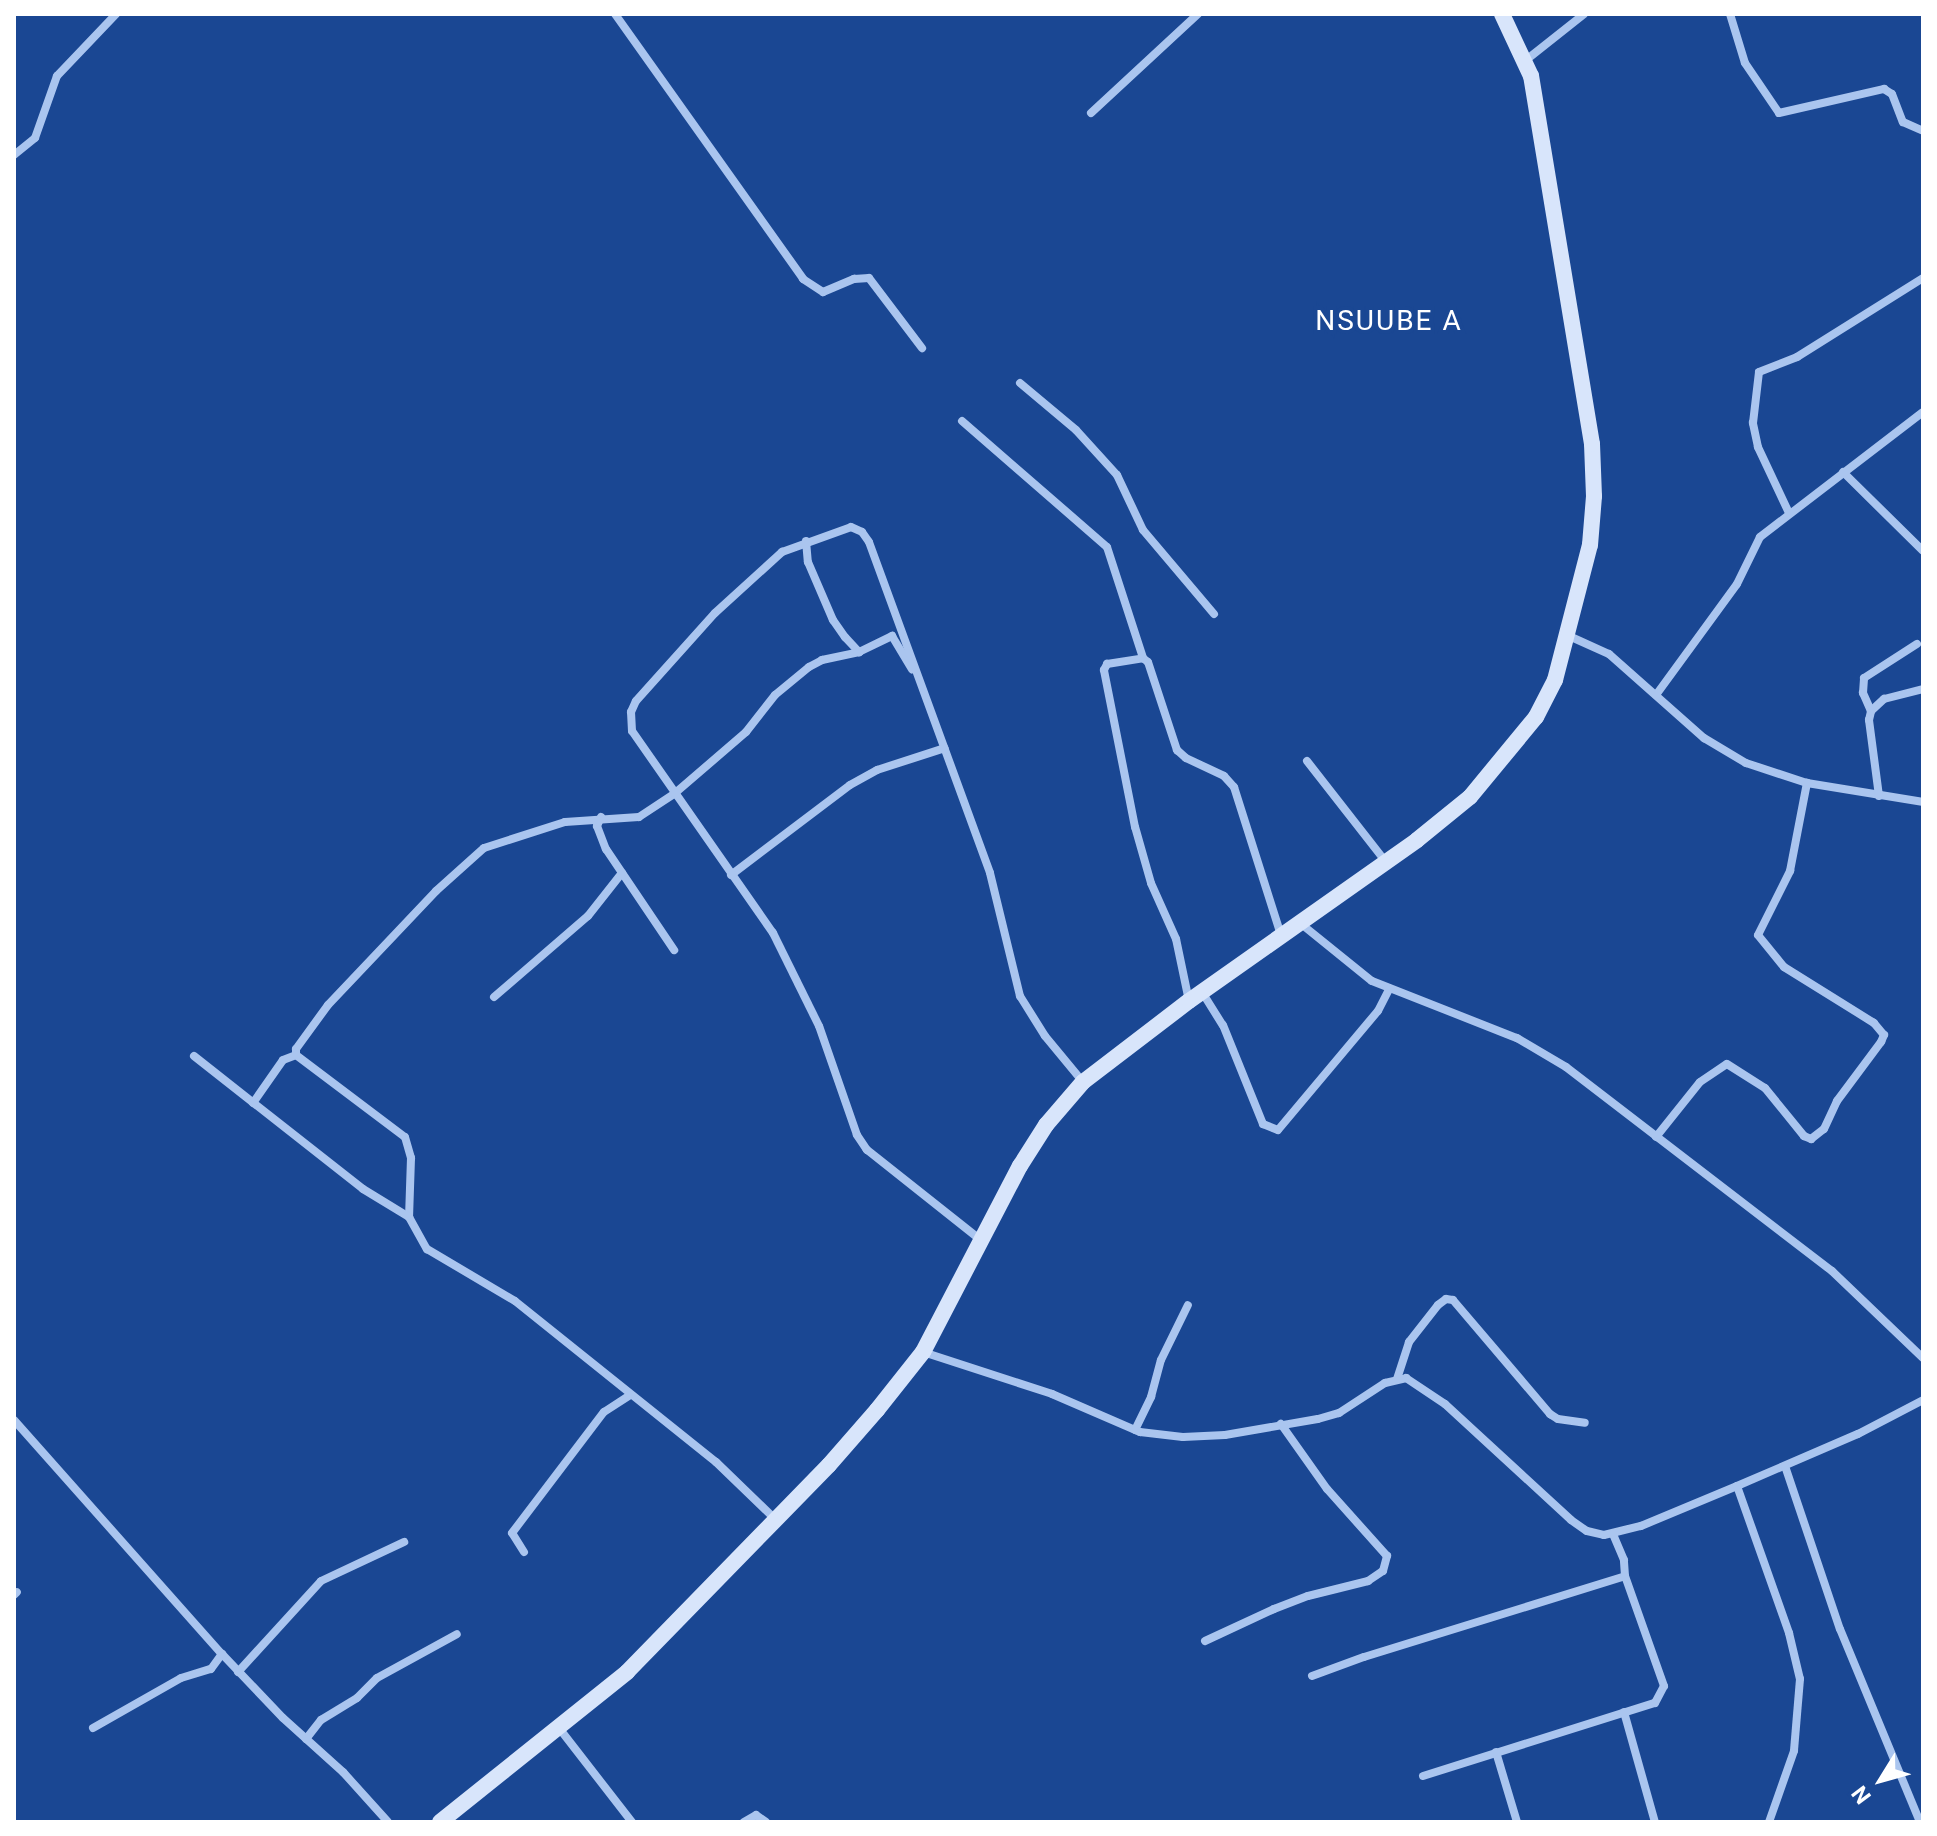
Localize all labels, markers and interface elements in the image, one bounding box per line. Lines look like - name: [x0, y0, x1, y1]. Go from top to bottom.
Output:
- district label: NSUUBE A: [1315, 304, 1463, 338]
- north arrow: [1841, 1740, 1921, 1820]
- text: N: [1847, 1781, 1876, 1808]

